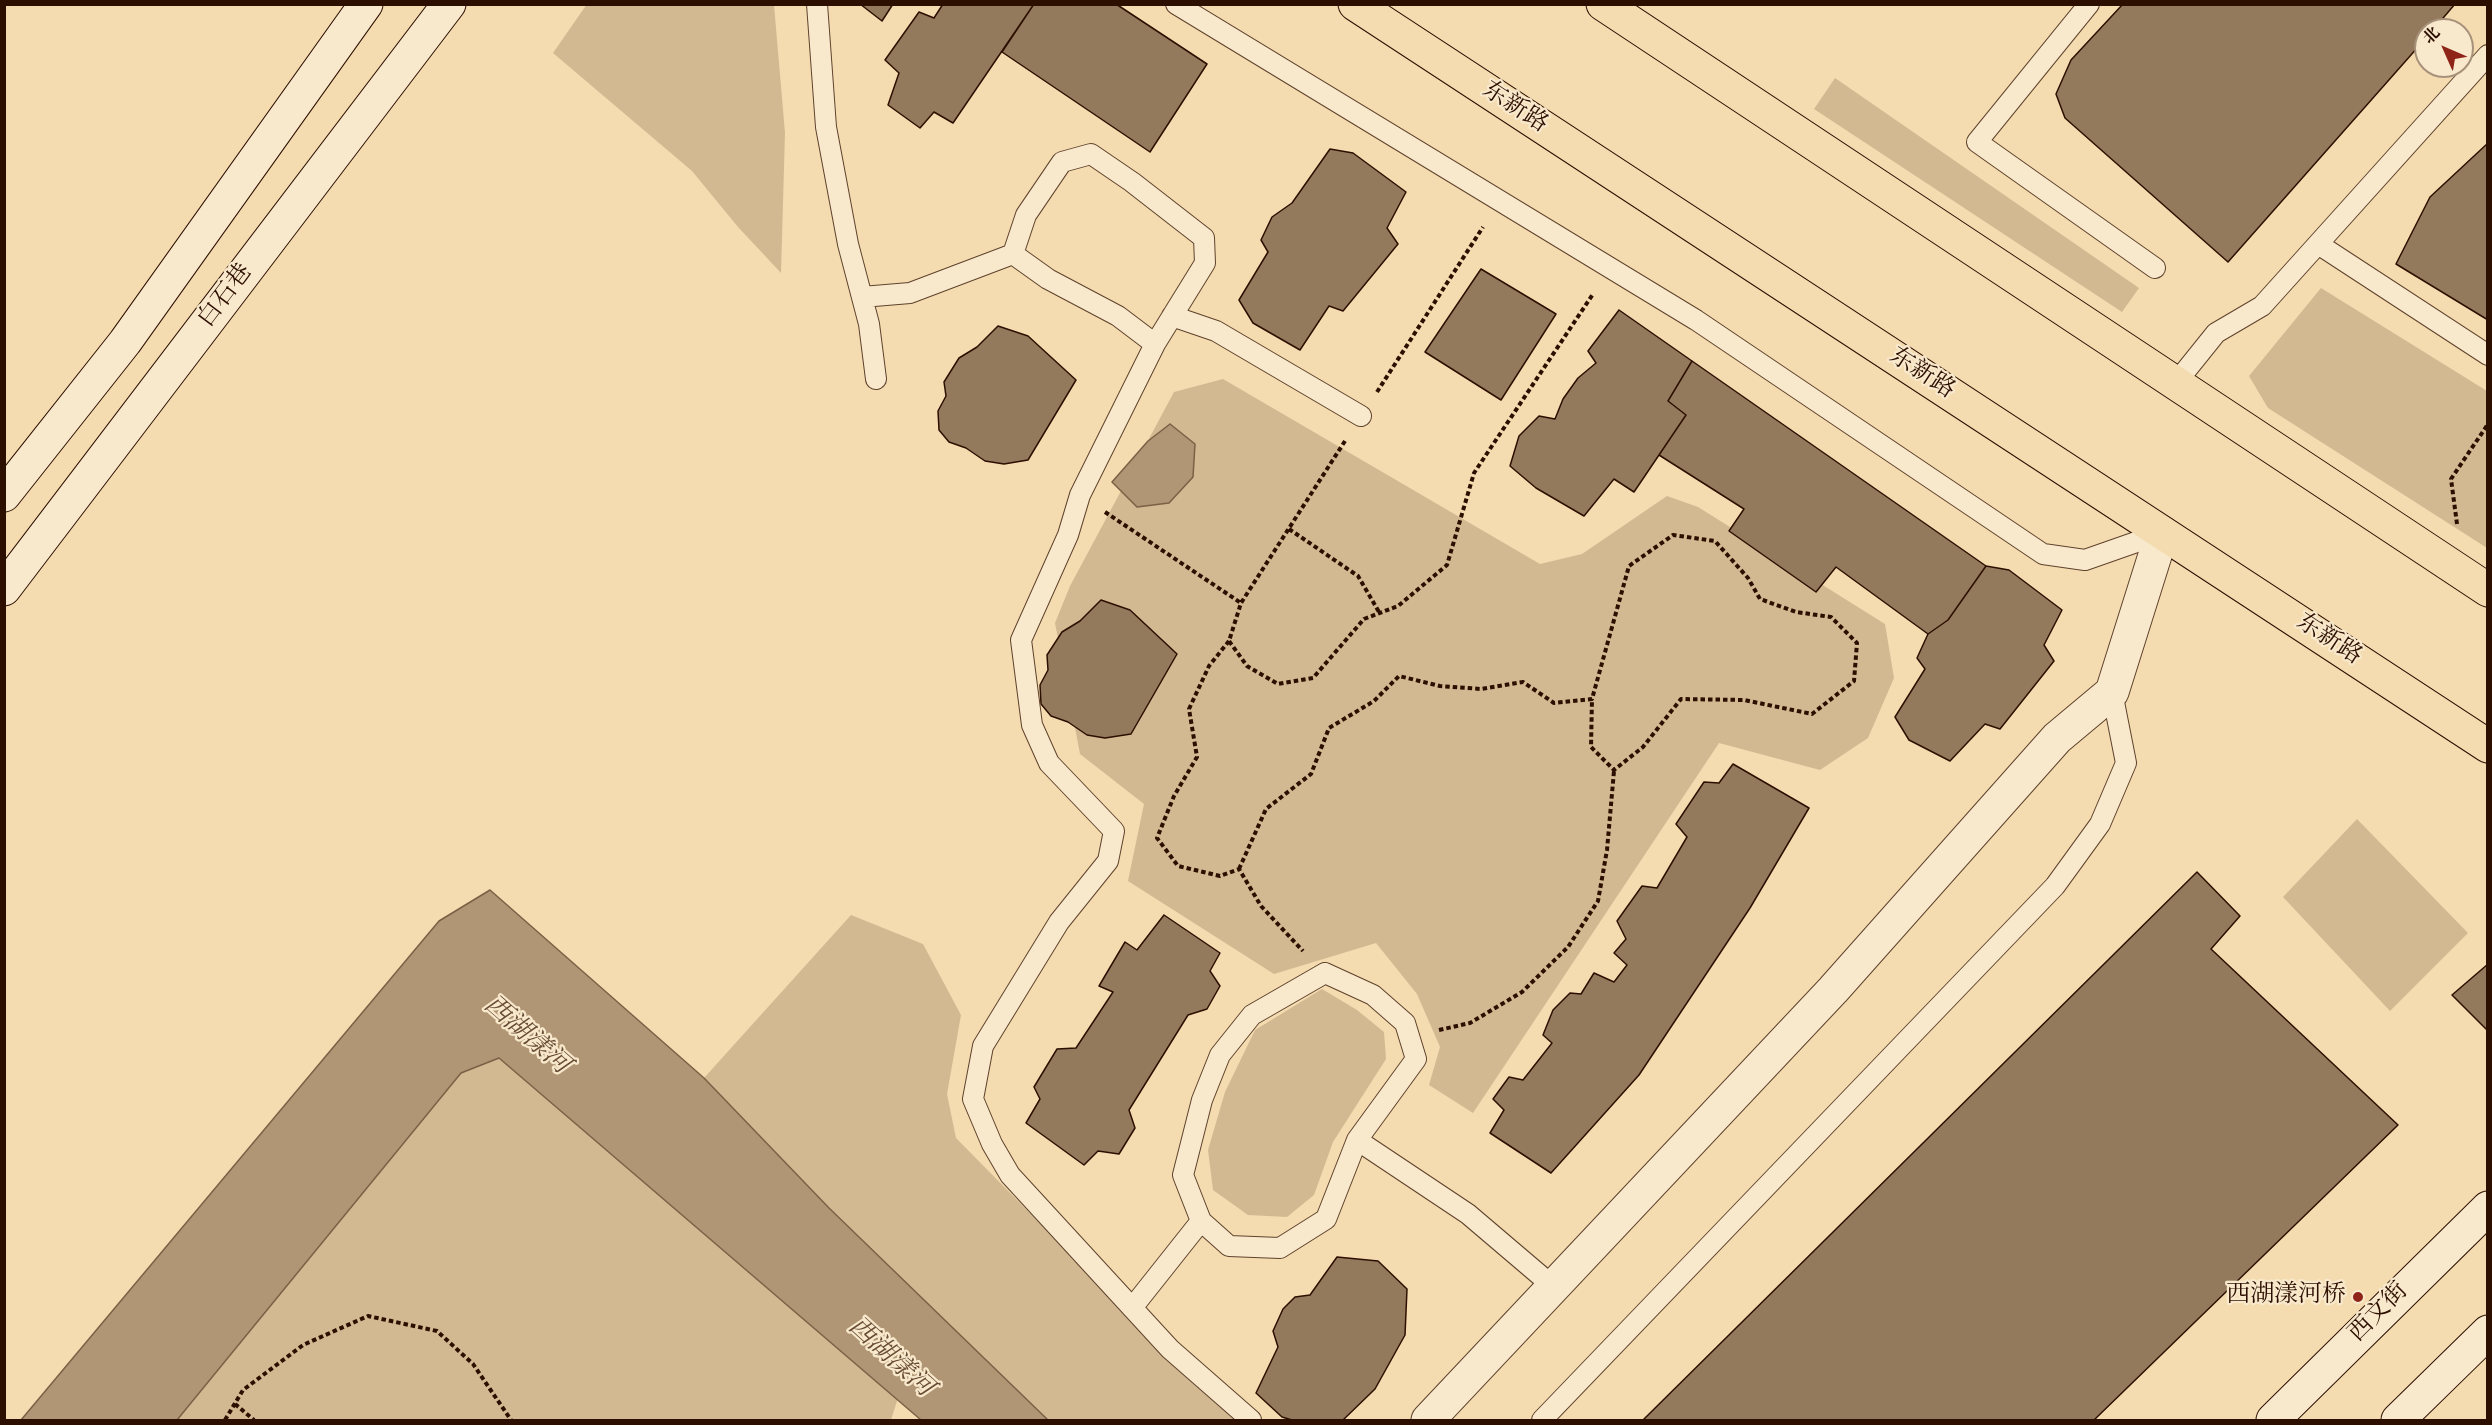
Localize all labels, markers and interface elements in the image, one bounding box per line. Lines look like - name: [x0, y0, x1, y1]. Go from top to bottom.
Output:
- north arrow: [2414, 18, 2474, 78]
- text: 北: [2419, 23, 2446, 50]
- street label: 东新路: [1476, 77, 1552, 141]
- street label: 白石巷: [194, 260, 260, 334]
- street label: 东新路: [1883, 343, 1959, 407]
- street label: 东新路: [2290, 609, 2366, 673]
- water label: 西湖漾河: [476, 991, 574, 1083]
- street label: 西文街: [2344, 1278, 2416, 1350]
- place label: 西湖漾河桥: [2226, 1283, 2346, 1311]
- marker: 西湖漾河桥: [2351, 1290, 2365, 1304]
- water label: 西湖漾河: [840, 1313, 938, 1405]

